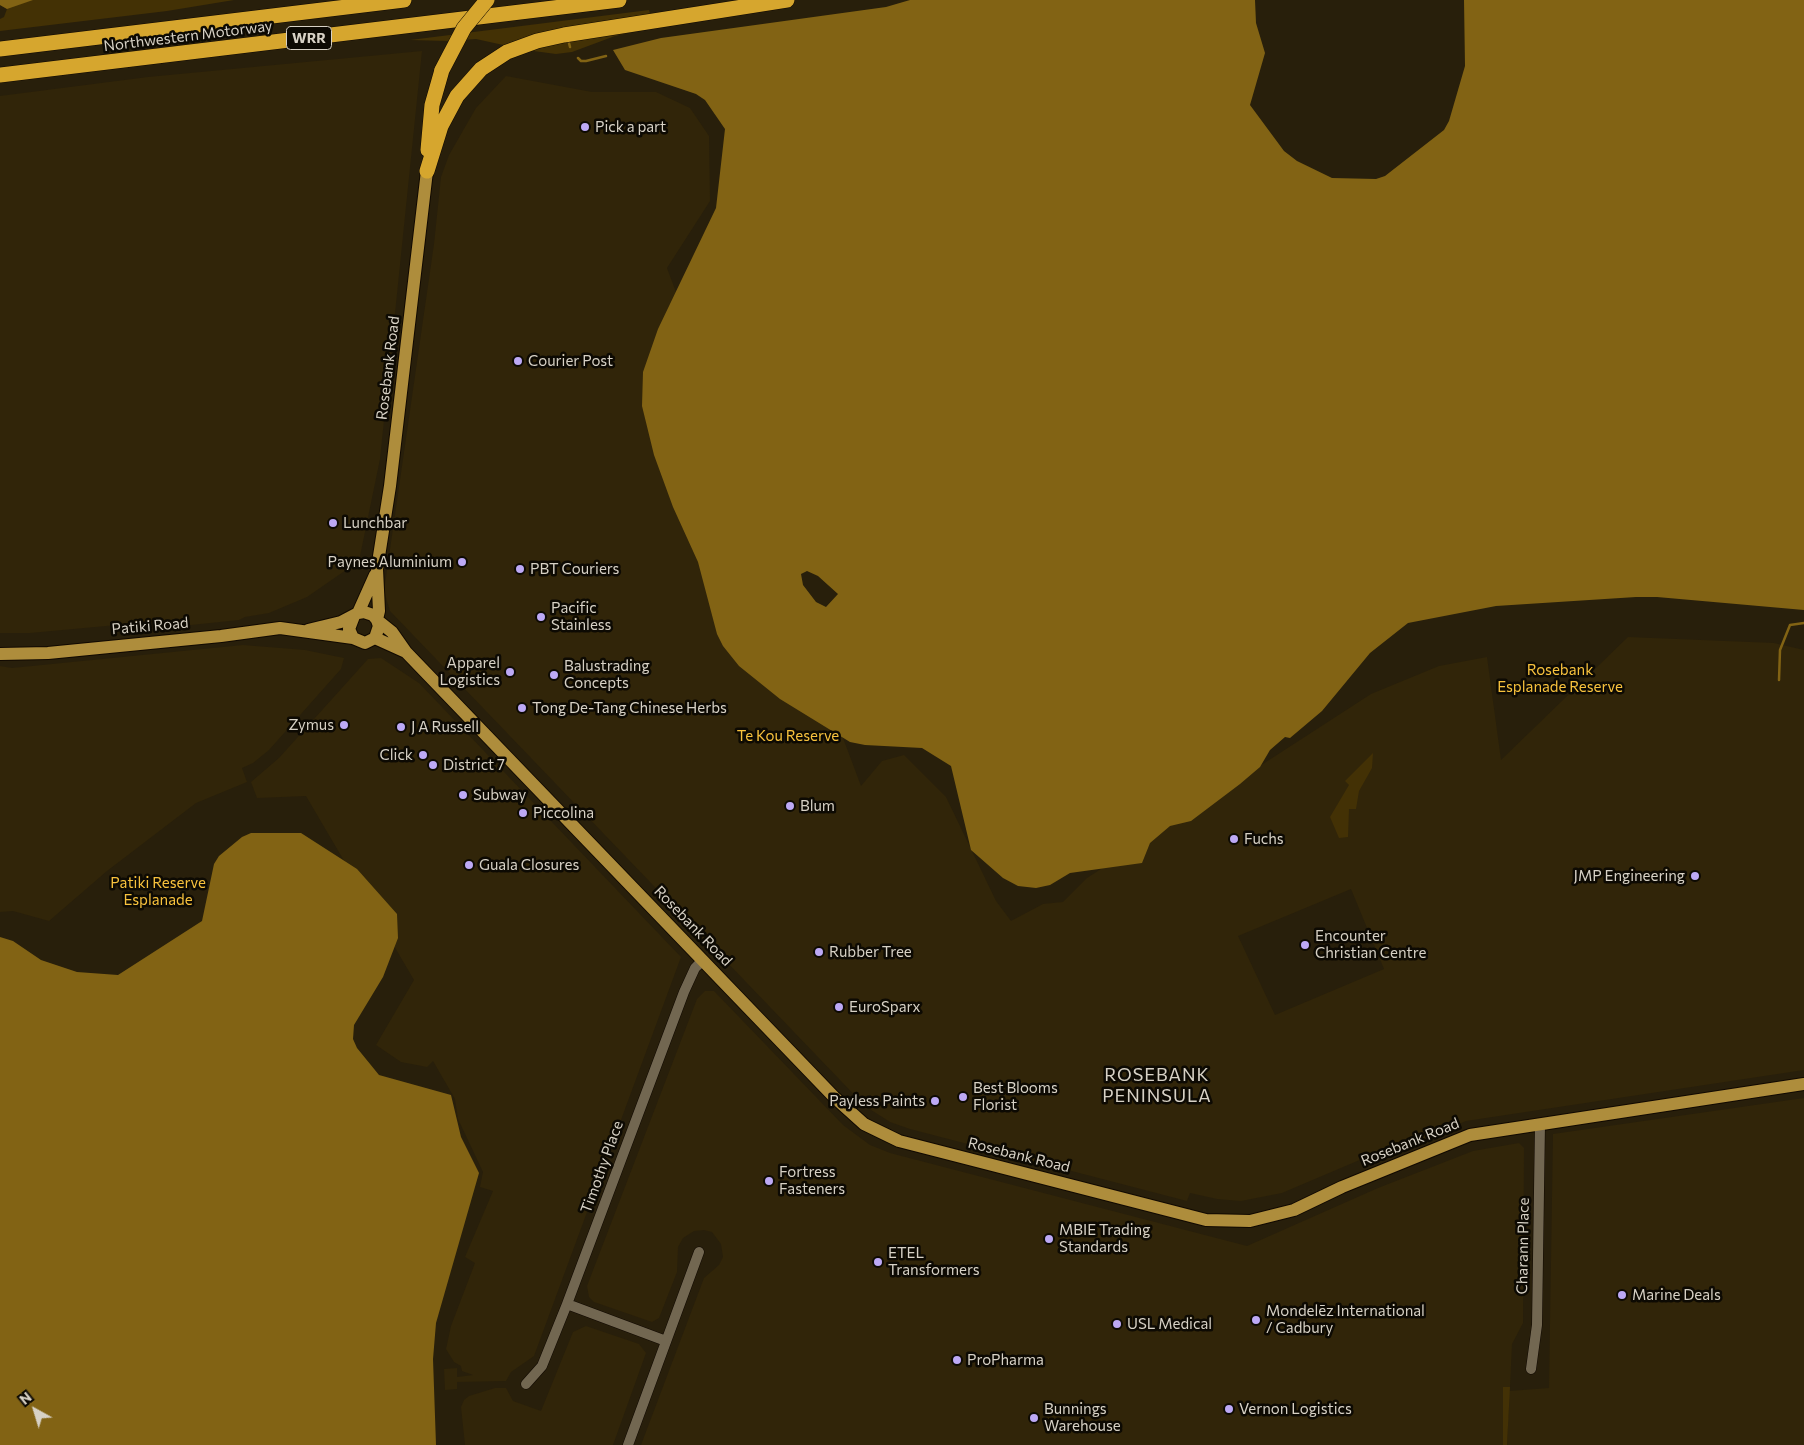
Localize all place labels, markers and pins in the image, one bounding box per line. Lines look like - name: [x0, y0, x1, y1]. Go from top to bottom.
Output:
- place label: Pick a part: [595, 118, 666, 136]
- marker: Pick a part: [579, 121, 591, 133]
- place label: Courier Post: [528, 352, 613, 370]
- marker: Courier Post: [512, 355, 524, 367]
- place label: Lunchbar: [343, 514, 407, 532]
- marker: Lunchbar: [327, 517, 339, 529]
- place label: Paynes Aluminium: [328, 553, 452, 571]
- marker: Paynes Aluminium: [456, 556, 468, 568]
- place label: PBT Couriers: [530, 560, 619, 578]
- marker: PBT Couriers: [514, 563, 526, 575]
- place label: Pacific Stainless: [551, 599, 611, 634]
- marker: Pacific Stainless: [535, 611, 547, 623]
- place label: Apparel Logistics: [439, 654, 500, 689]
- place label: Balustrading Concepts: [564, 657, 650, 692]
- marker: Apparel Logistics: [504, 666, 516, 678]
- marker: Balustrading Concepts: [548, 669, 560, 681]
- place label: Tong De-Tang Chinese Herbs: [532, 699, 727, 717]
- marker: Tong De-Tang Chinese Herbs: [516, 702, 528, 714]
- place label: Zymus: [288, 716, 334, 734]
- place label: J A Russell: [411, 718, 479, 736]
- marker: Zymus: [338, 719, 350, 731]
- marker: J A Russell: [395, 721, 407, 733]
- place label: Click: [380, 746, 413, 764]
- marker: Click: [417, 749, 429, 761]
- place label: District 7: [443, 756, 505, 774]
- marker: District 7: [427, 759, 439, 771]
- place label: Subway: [473, 786, 526, 804]
- marker: Subway: [457, 789, 469, 801]
- place label: Blum: [800, 797, 835, 815]
- marker: Blum: [784, 800, 796, 812]
- place label: Piccolina: [533, 804, 594, 822]
- marker: Piccolina: [517, 807, 529, 819]
- place label: Fuchs: [1244, 830, 1284, 848]
- marker: Fuchs: [1228, 833, 1240, 845]
- place label: Guala Closures: [479, 856, 579, 874]
- marker: Guala Closures: [463, 859, 475, 871]
- place label: JMP Engineering: [1574, 867, 1685, 885]
- marker: JMP Engineering: [1689, 870, 1701, 882]
- place label: Encounter Christian Centre: [1315, 927, 1426, 962]
- marker: Encounter Christian Centre: [1299, 939, 1311, 951]
- place label: Rubber Tree: [829, 943, 912, 961]
- marker: Rubber Tree: [813, 946, 825, 958]
- place label: EuroSparx: [849, 998, 920, 1016]
- marker: EuroSparx: [833, 1001, 845, 1013]
- place label: Best Blooms Florist: [973, 1079, 1058, 1114]
- marker: Best Blooms Florist: [957, 1091, 969, 1103]
- place label: Payless Paints: [829, 1092, 925, 1110]
- marker: Payless Paints: [929, 1095, 941, 1107]
- place label: Fortress Fasteners: [779, 1163, 845, 1198]
- marker: Fortress Fasteners: [763, 1175, 775, 1187]
- place label: MBIE Trading Standards: [1059, 1221, 1150, 1256]
- marker: MBIE Trading Standards: [1043, 1233, 1055, 1245]
- place label: ETEL Transformers: [888, 1244, 980, 1279]
- marker: ETEL Transformers: [872, 1256, 884, 1268]
- place label: Marine Deals: [1632, 1286, 1721, 1304]
- marker: Marine Deals: [1616, 1289, 1628, 1301]
- place label: Mondelēz International / Cadbury: [1266, 1302, 1425, 1337]
- marker: Mondelēz International / Cadbury: [1250, 1314, 1262, 1326]
- place label: USL Medical: [1127, 1315, 1212, 1333]
- marker: USL Medical: [1111, 1318, 1123, 1330]
- place label: ProPharma: [967, 1351, 1044, 1369]
- marker: ProPharma: [951, 1354, 963, 1366]
- place label: Bunnings Warehouse: [1044, 1400, 1121, 1435]
- place label: Vernon Logistics: [1239, 1400, 1352, 1418]
- marker: Vernon Logistics: [1223, 1403, 1235, 1415]
- marker: Bunnings Warehouse: [1028, 1412, 1040, 1424]

